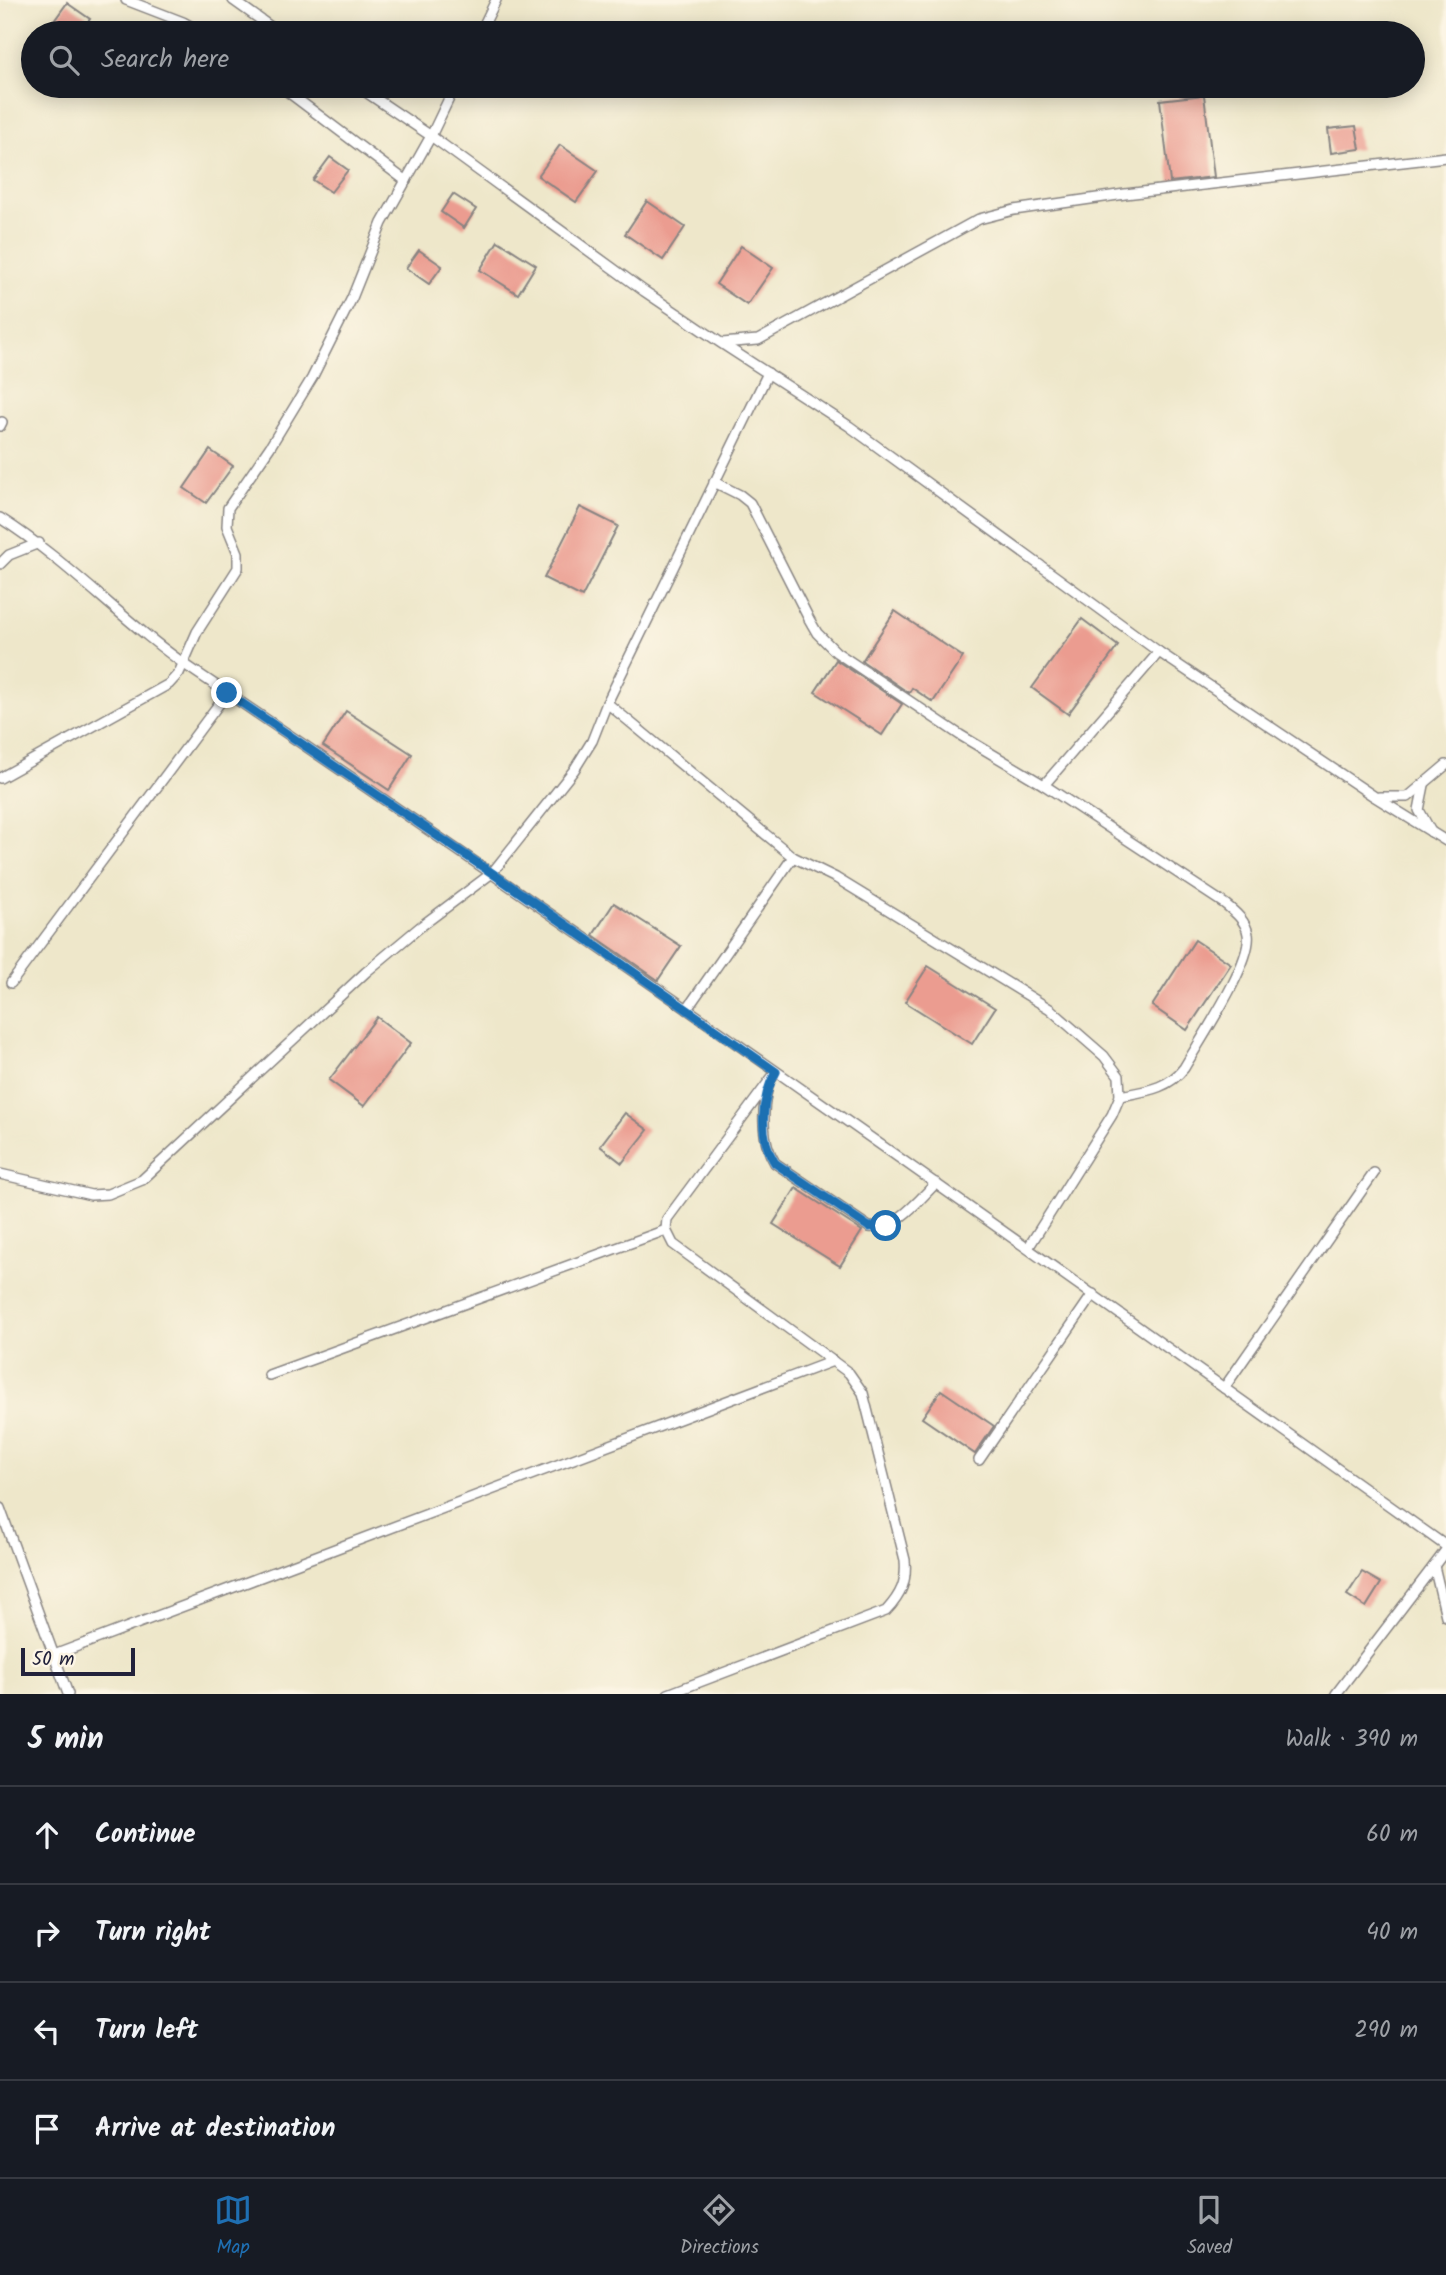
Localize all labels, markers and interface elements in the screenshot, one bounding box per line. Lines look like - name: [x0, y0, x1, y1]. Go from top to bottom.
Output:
- search box: [21, 21, 1425, 98]
- text: Search here: [101, 39, 229, 81]
- icon: search: [45, 41, 83, 79]
- route end: [211, 677, 242, 708]
- route start: [870, 1210, 901, 1241]
- scale bar: [21, 1645, 135, 1677]
- text: 50 m: [32, 1645, 74, 1675]
- text: 5 min: [28, 1716, 104, 1764]
- text: Walk · 390 m: [1286, 1722, 1418, 1758]
- text: Continue: [95, 1814, 196, 1856]
- icon: ahead: [28, 1816, 66, 1854]
- text: 60 m: [1366, 1817, 1418, 1853]
- text: Turn right: [95, 1912, 211, 1954]
- icon: right: [28, 1914, 66, 1952]
- text: 40 m: [1366, 1915, 1418, 1951]
- text: Turn left: [95, 2010, 198, 2052]
- icon: left: [28, 2012, 66, 2050]
- text: 290 m: [1354, 2013, 1418, 2049]
- text: Arrive at destination: [95, 2108, 335, 2150]
- icon: arrive: [28, 2110, 66, 2148]
- tab: Map: [214, 2191, 252, 2263]
- tab: Directions: [680, 2191, 759, 2263]
- tab: Saved: [1187, 2191, 1232, 2263]

